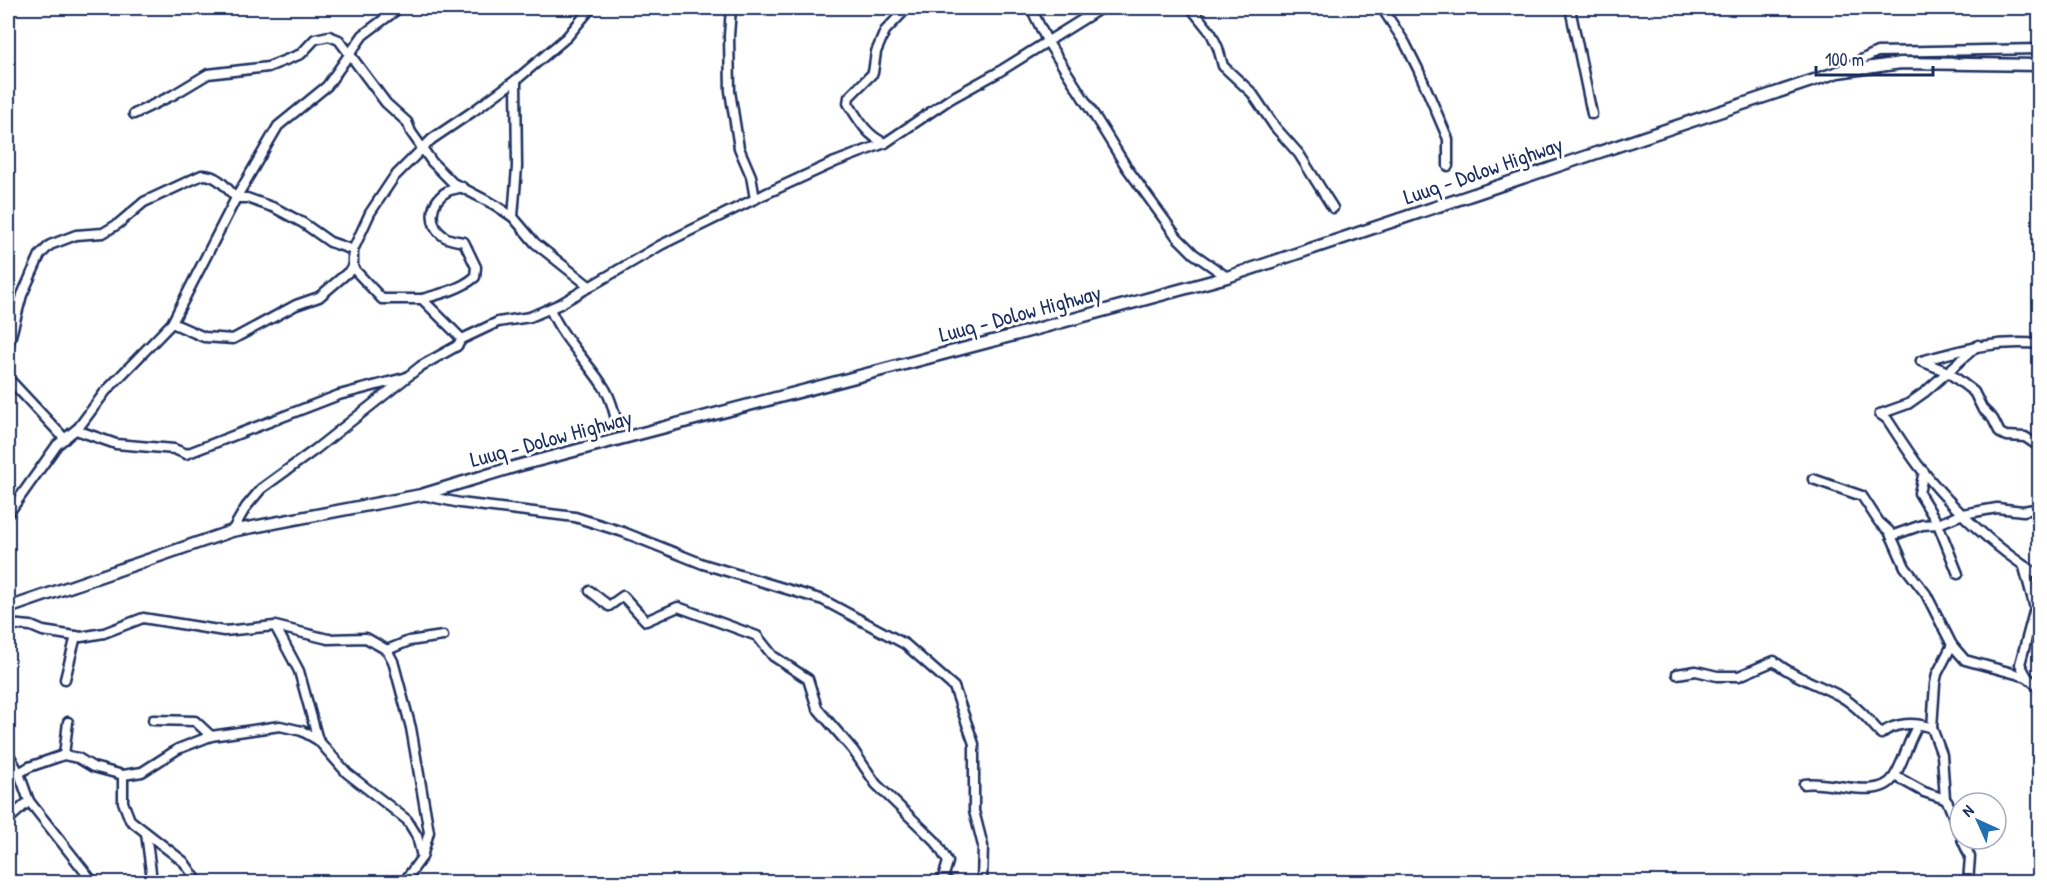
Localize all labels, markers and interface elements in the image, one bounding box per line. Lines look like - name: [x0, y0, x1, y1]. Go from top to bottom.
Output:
- scale bar: [1816, 39, 1933, 77]
- text: 100 m: [1825, 47, 1864, 72]
- street label: Luuq - Dolow Highway: [1399, 129, 1567, 211]
- street label: Luuq - Dolow Highway: [936, 277, 1104, 349]
- street label: Luuq - Dolow Highway: [467, 402, 635, 474]
- north arrow: [1948, 791, 2008, 851]
- text: N: [1957, 799, 1979, 821]

